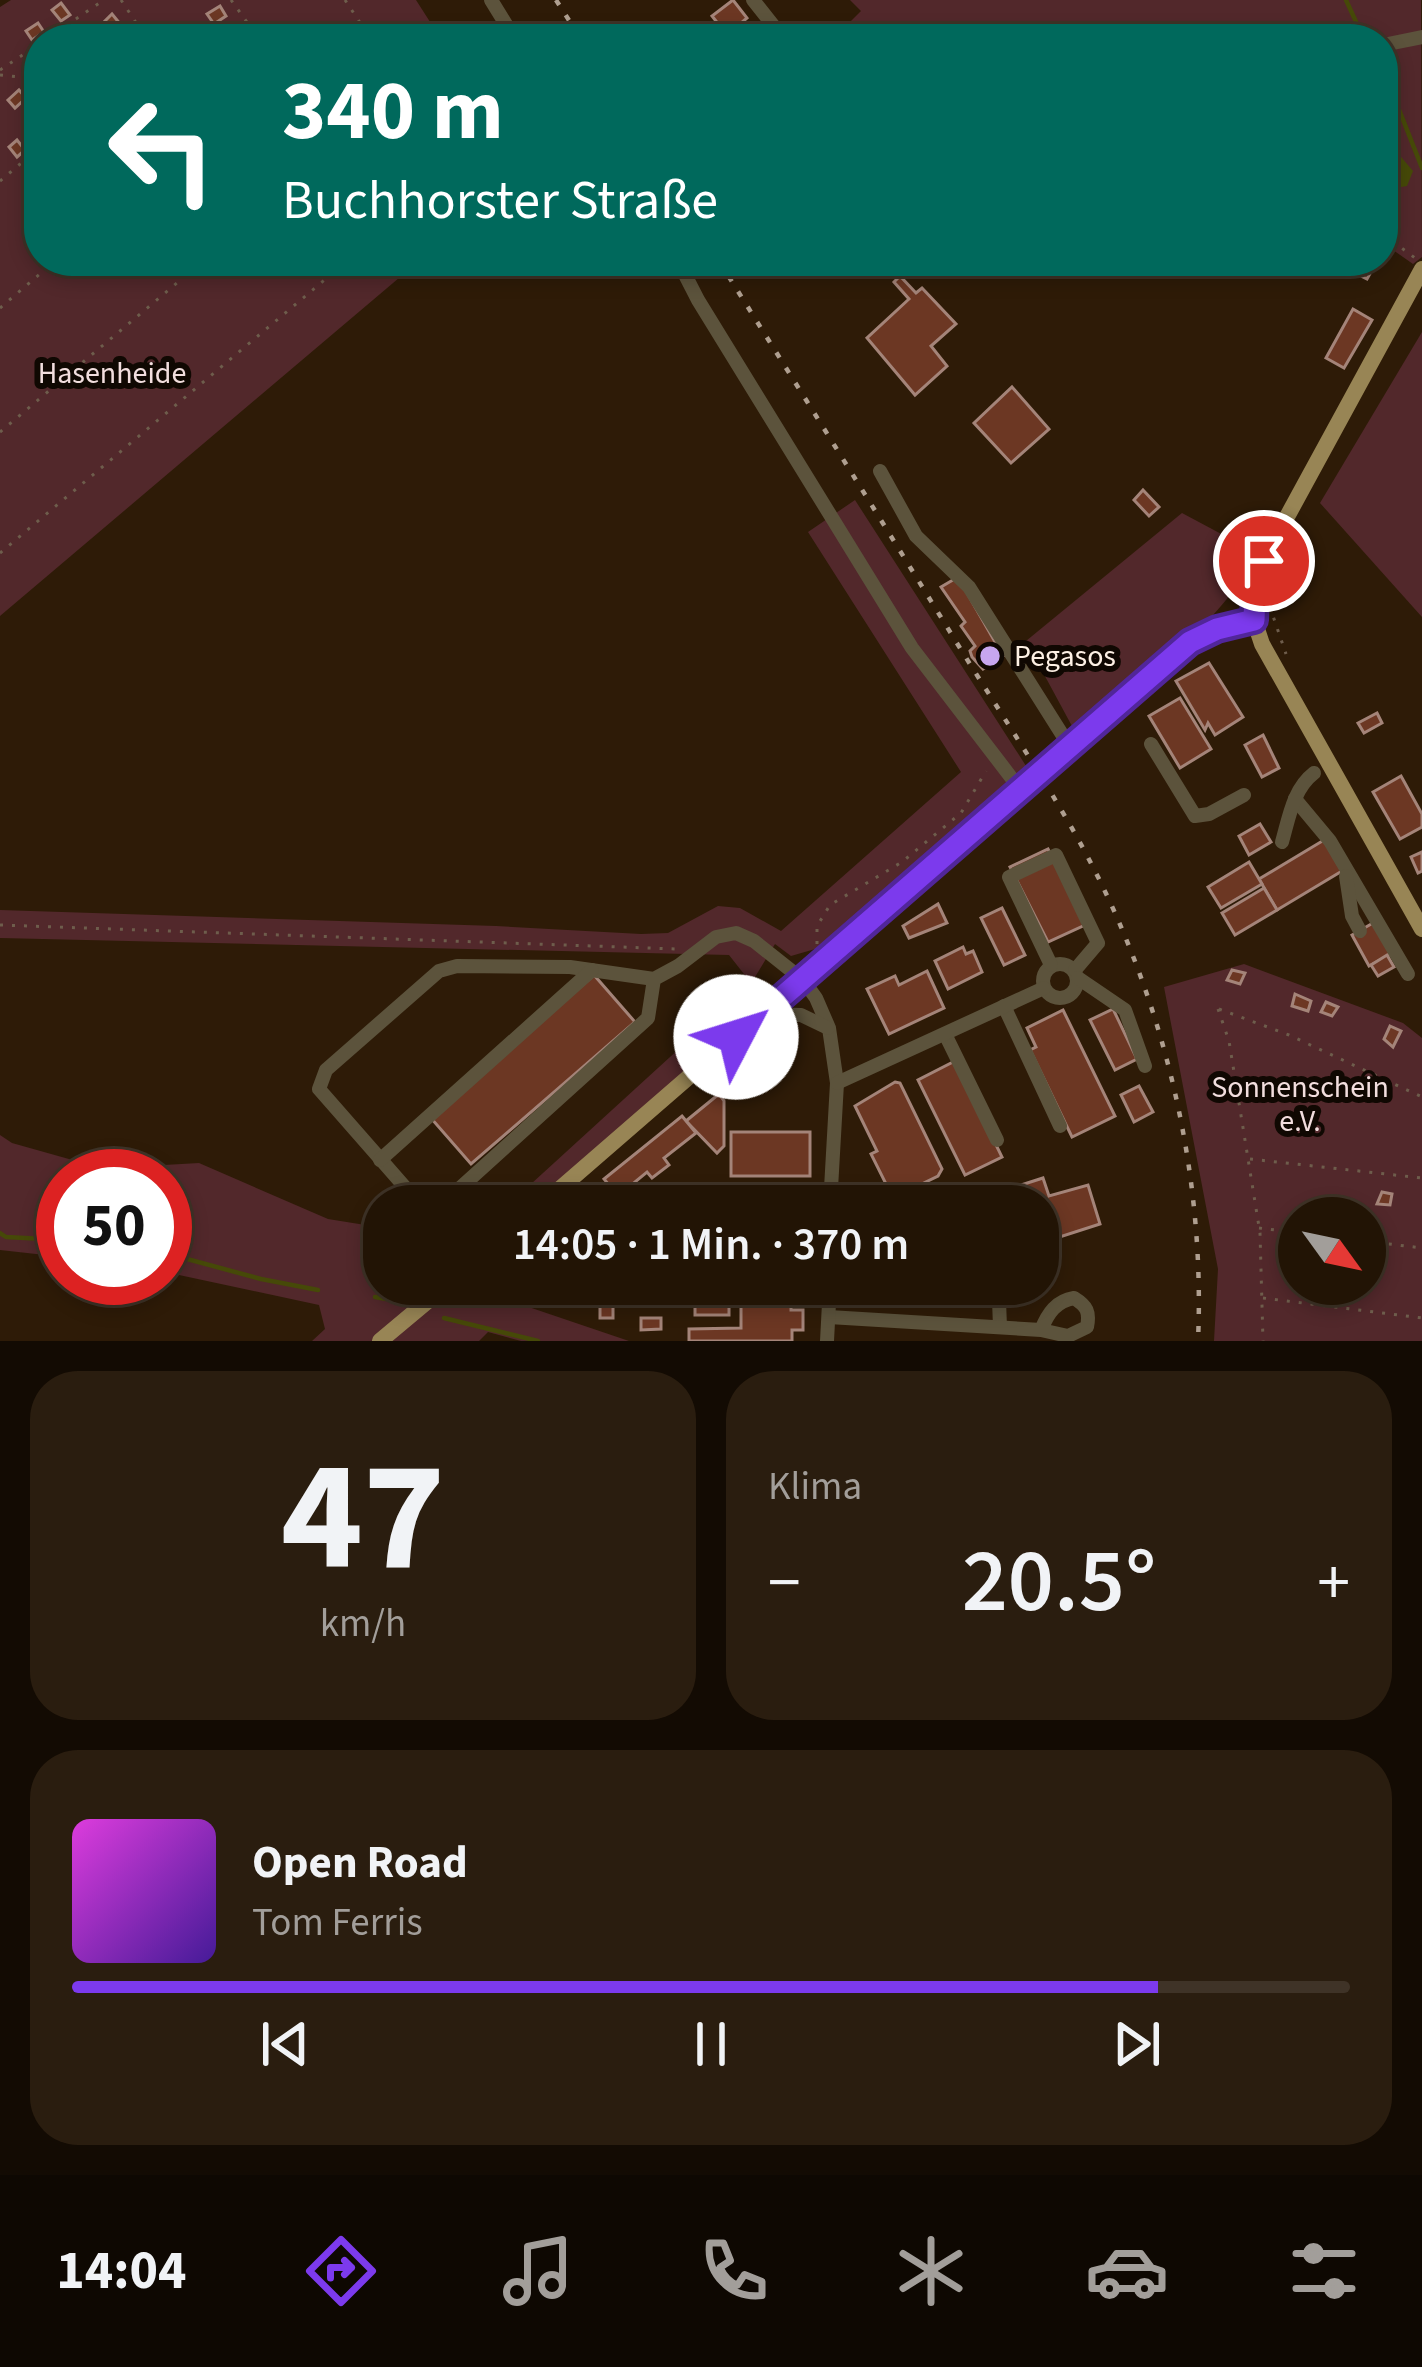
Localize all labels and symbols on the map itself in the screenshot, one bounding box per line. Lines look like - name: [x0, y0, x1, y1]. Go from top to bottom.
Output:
- park label: Hasenheide: [38, 352, 186, 395]
- pin: [1213, 510, 1315, 612]
- place label: Pegasos: [1014, 635, 1116, 678]
- marker: Pegasos: [977, 643, 1003, 669]
- position arrow: [673, 974, 799, 1100]
- park label: Sonnenschein e.V.: [1211, 1066, 1389, 1143]
- speed limit sign: 50: [36, 1149, 192, 1305]
- north arrow: [1278, 1197, 1386, 1305]

